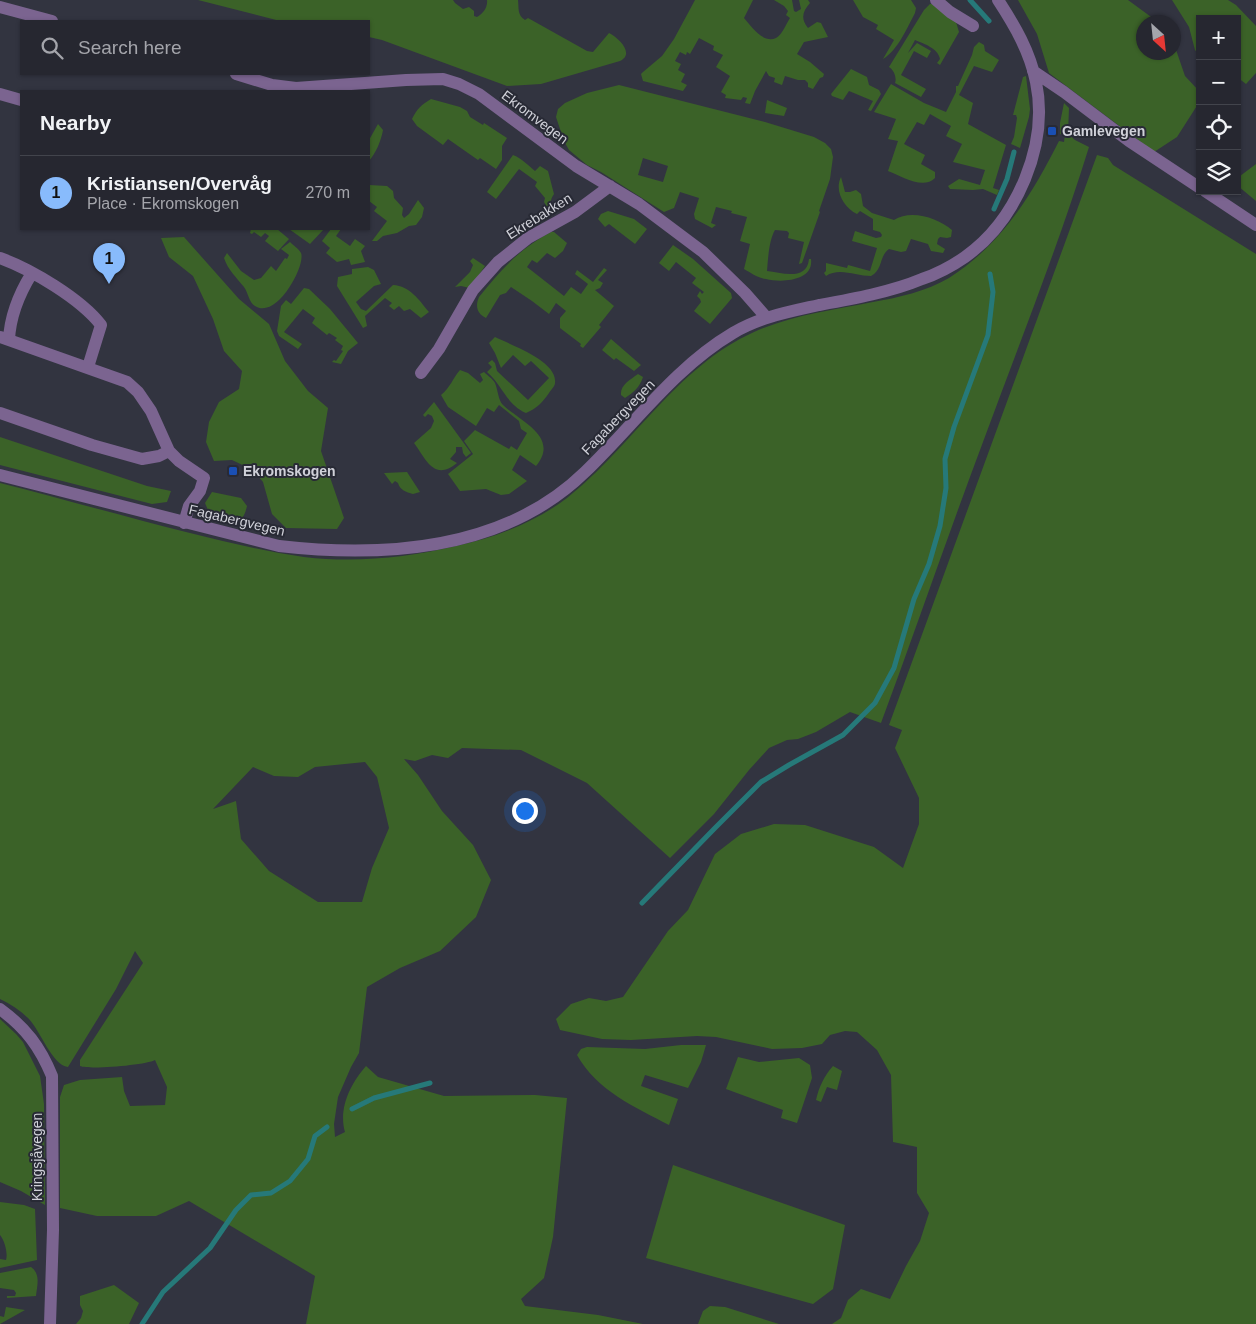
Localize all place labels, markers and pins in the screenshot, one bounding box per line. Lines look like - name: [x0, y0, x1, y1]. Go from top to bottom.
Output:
- place label: Gamlevegen: [1062, 123, 1145, 139]
- marker: Gamlevegen: [1046, 125, 1058, 137]
- pin: 1: [93, 243, 125, 284]
- place label: Ekromskogen: [243, 463, 336, 479]
- marker: Ekromskogen: [227, 465, 239, 477]

